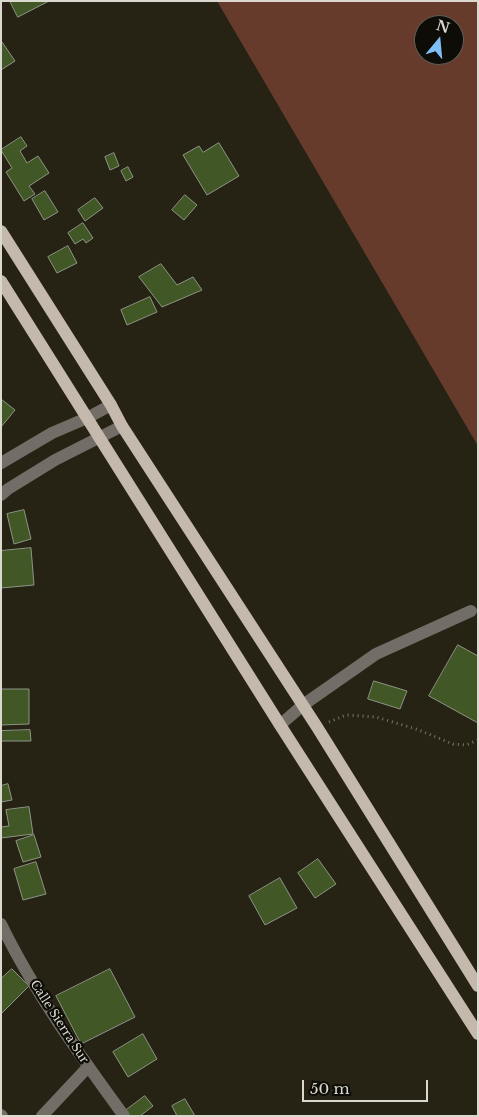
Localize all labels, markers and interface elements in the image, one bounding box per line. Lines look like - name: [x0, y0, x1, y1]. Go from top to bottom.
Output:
- north arrow: [414, 15, 464, 65]
- text: N: [434, 16, 452, 37]
- street label: Calle Sierra Sur: [27, 978, 91, 1066]
- scale bar: [304, 1070, 430, 1102]
- text: 50 m: [310, 1079, 350, 1098]

